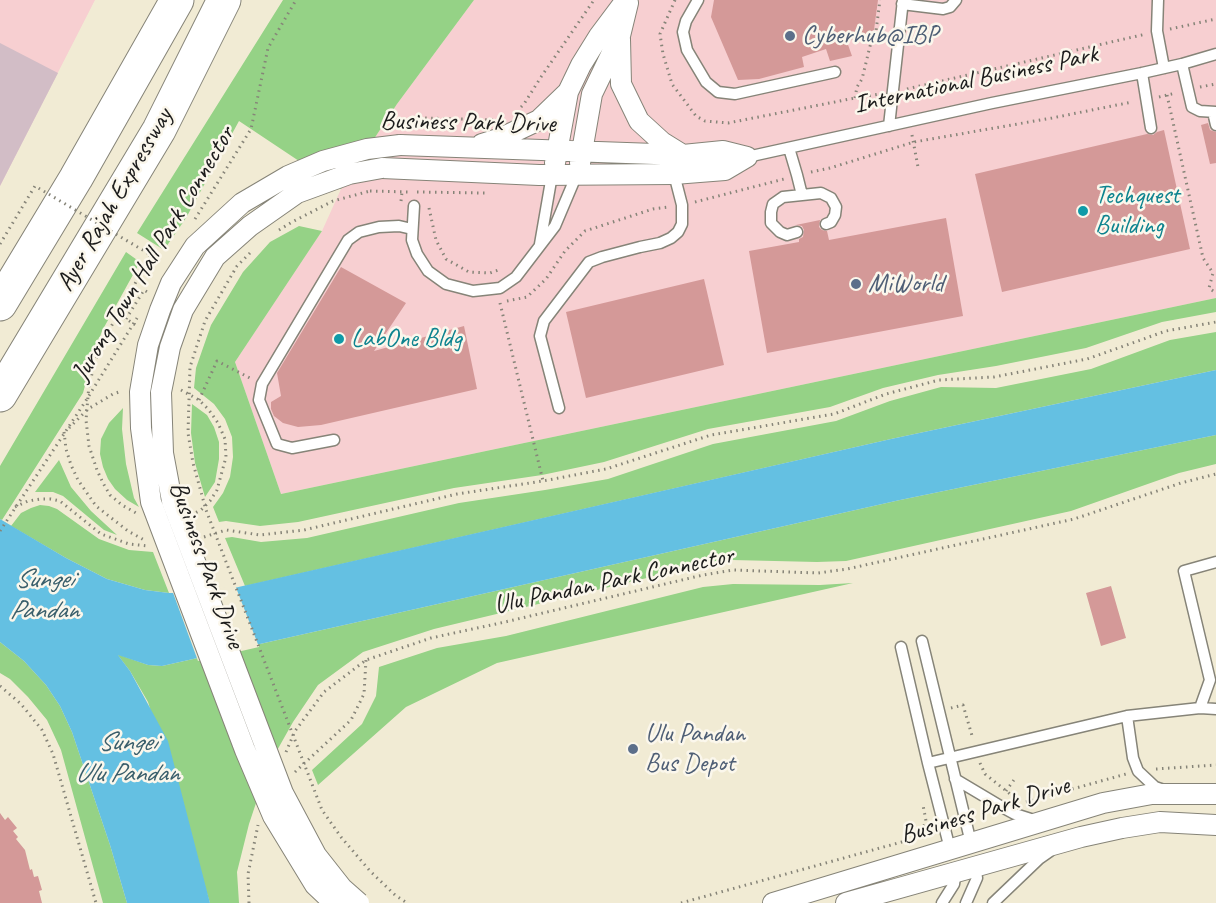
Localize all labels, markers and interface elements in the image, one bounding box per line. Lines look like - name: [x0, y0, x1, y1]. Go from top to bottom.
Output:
- place label: Cyberhub@IBP: [802, 20, 938, 52]
- marker: Cyberhub@IBP: [783, 29, 797, 43]
- street label: International Business Park: [851, 39, 1101, 121]
- street label: Ayer Rajah Expressway: [50, 103, 180, 297]
- street label: Business Park Drive: [380, 106, 556, 140]
- street label: Jurong Town Hall Park Connector: [66, 121, 242, 387]
- place label: Techquest Building: [1095, 180, 1179, 242]
- marker: Techquest Building: [1076, 204, 1090, 218]
- place label: MiWorld: [868, 268, 944, 300]
- marker: MiWorld: [849, 277, 863, 291]
- place label: LabOne Bldg: [351, 323, 462, 355]
- marker: LabOne Bldg: [332, 332, 346, 346]
- street label: Business Park Drive: [161, 477, 251, 653]
- street label: Ulu Pandan Park Connector: [491, 540, 737, 622]
- water label: Sungei Pandan: [10, 564, 78, 627]
- place label: Ulu Pandan Bus Depot: [645, 718, 745, 780]
- water label: Sungei Ulu Pandan: [75, 727, 179, 790]
- marker: Ulu Pandan Bus Depot: [626, 742, 640, 756]
- street label: Business Park Drive: [897, 770, 1073, 852]

